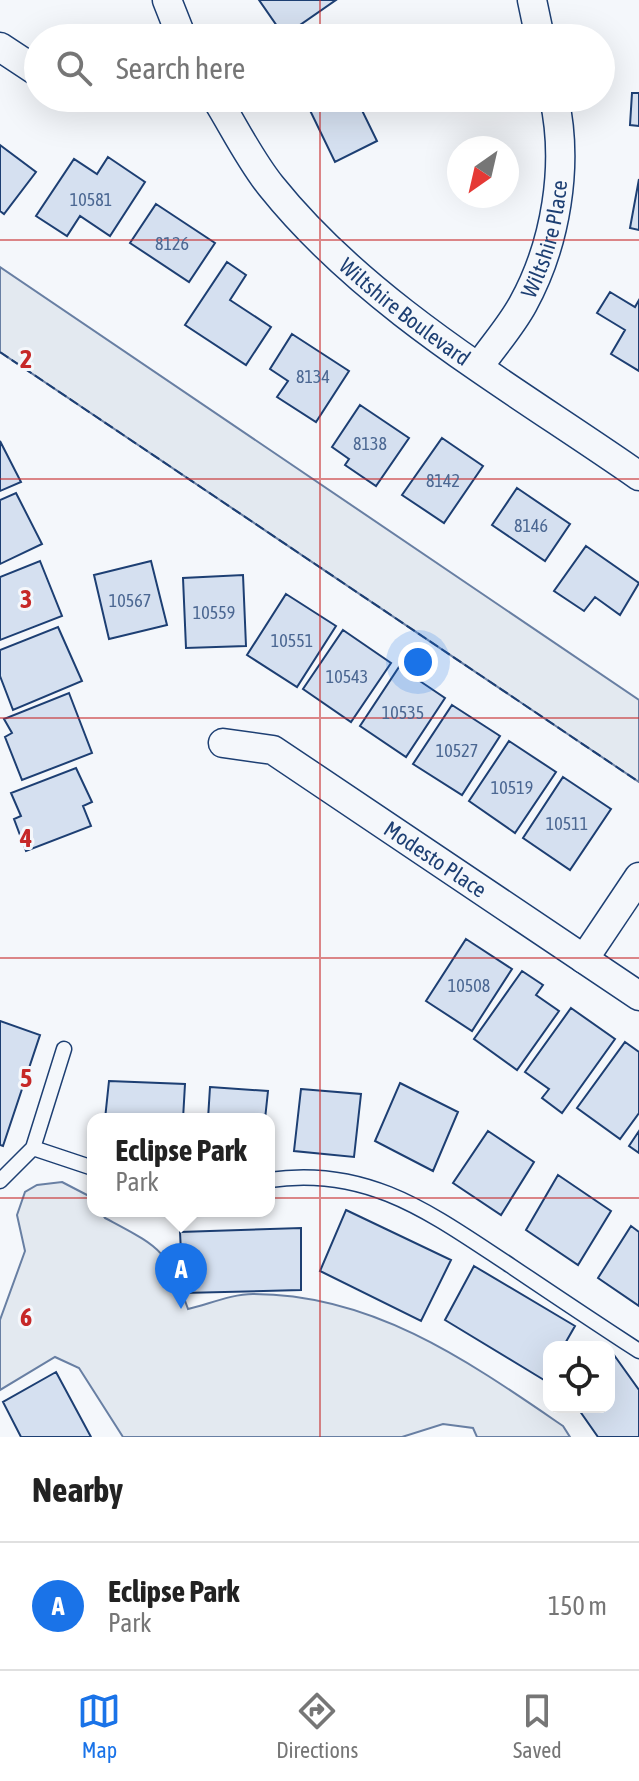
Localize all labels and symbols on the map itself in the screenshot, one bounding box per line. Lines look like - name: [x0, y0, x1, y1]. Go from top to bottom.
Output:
- north arrow: [447, 136, 519, 208]
- street label: Wiltshire Place: [515, 179, 572, 302]
- house number: 10581: [70, 189, 112, 210]
- house number: 8126: [155, 233, 189, 254]
- street label: Wiltshire Boulevard: [334, 252, 475, 371]
- text: 2: [20, 344, 32, 374]
- house number: 8134: [296, 366, 330, 387]
- house number: 8138: [353, 433, 387, 454]
- house number: 8142: [426, 470, 460, 491]
- house number: 8146: [514, 515, 548, 536]
- text: 3: [20, 584, 32, 614]
- house number: 10567: [109, 590, 151, 611]
- house number: 10559: [193, 602, 235, 623]
- house number: 10551: [271, 630, 313, 651]
- your location: [398, 642, 438, 682]
- house number: 10543: [326, 666, 368, 687]
- house number: 10535: [382, 702, 424, 723]
- house number: 10527: [436, 740, 478, 761]
- house number: 10519: [491, 777, 533, 798]
- house number: 10511: [546, 813, 588, 834]
- street label: Modesto Place: [379, 815, 491, 903]
- text: 4: [19, 823, 32, 853]
- house number: 10508: [448, 975, 490, 996]
- text: 5: [20, 1063, 32, 1093]
- pin: A: [155, 1243, 207, 1309]
- text: 6: [20, 1302, 32, 1332]

